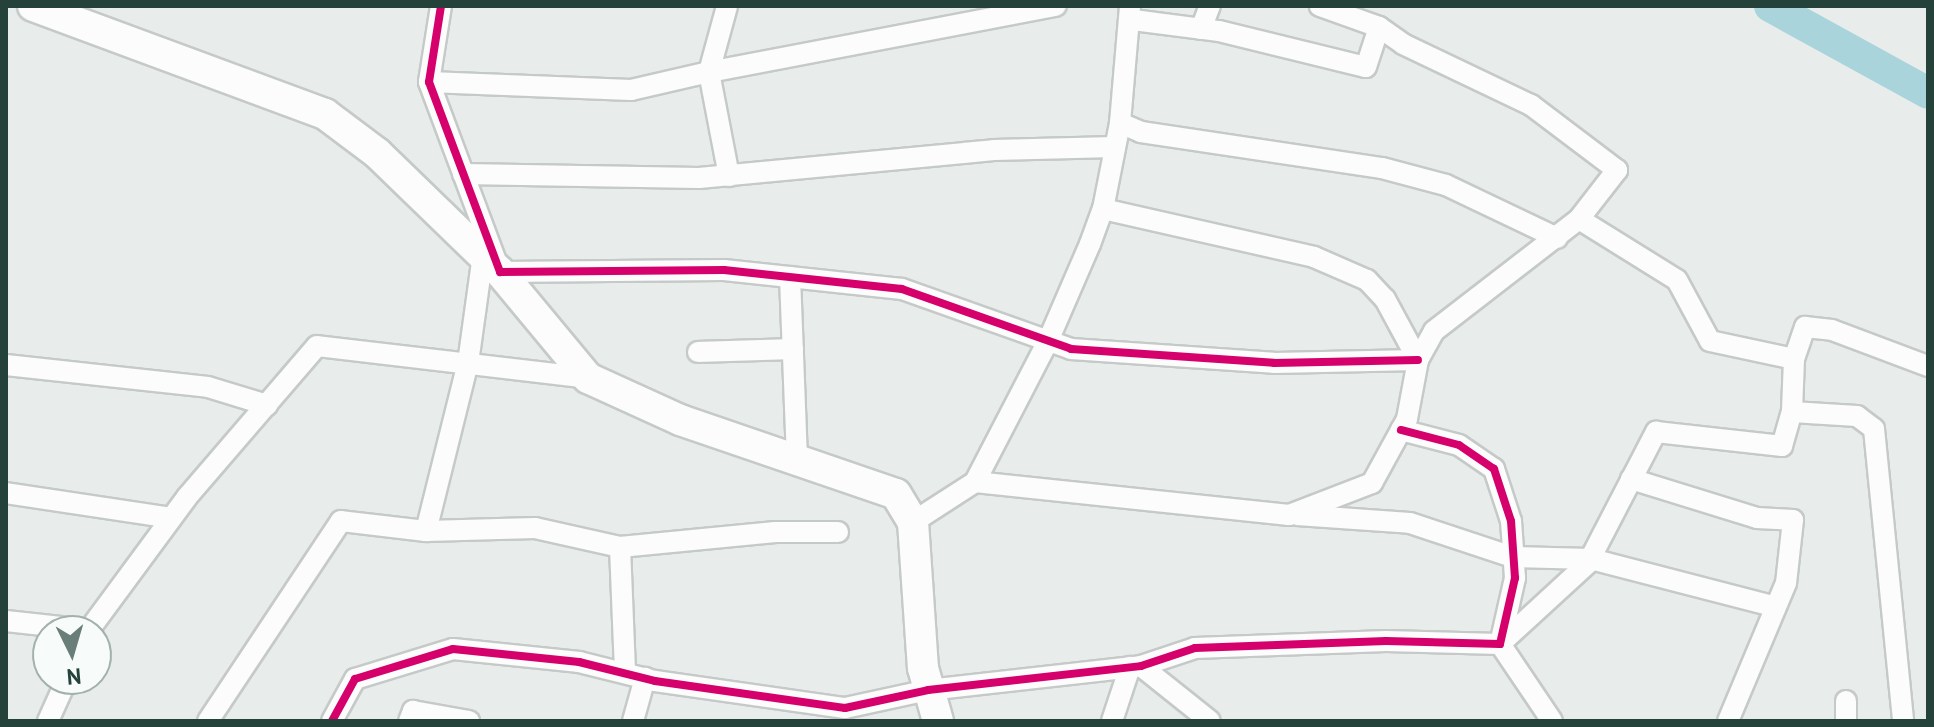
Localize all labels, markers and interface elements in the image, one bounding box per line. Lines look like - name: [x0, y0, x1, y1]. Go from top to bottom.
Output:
- north arrow: [32, 615, 112, 695]
- text: N: [65, 662, 82, 691]

